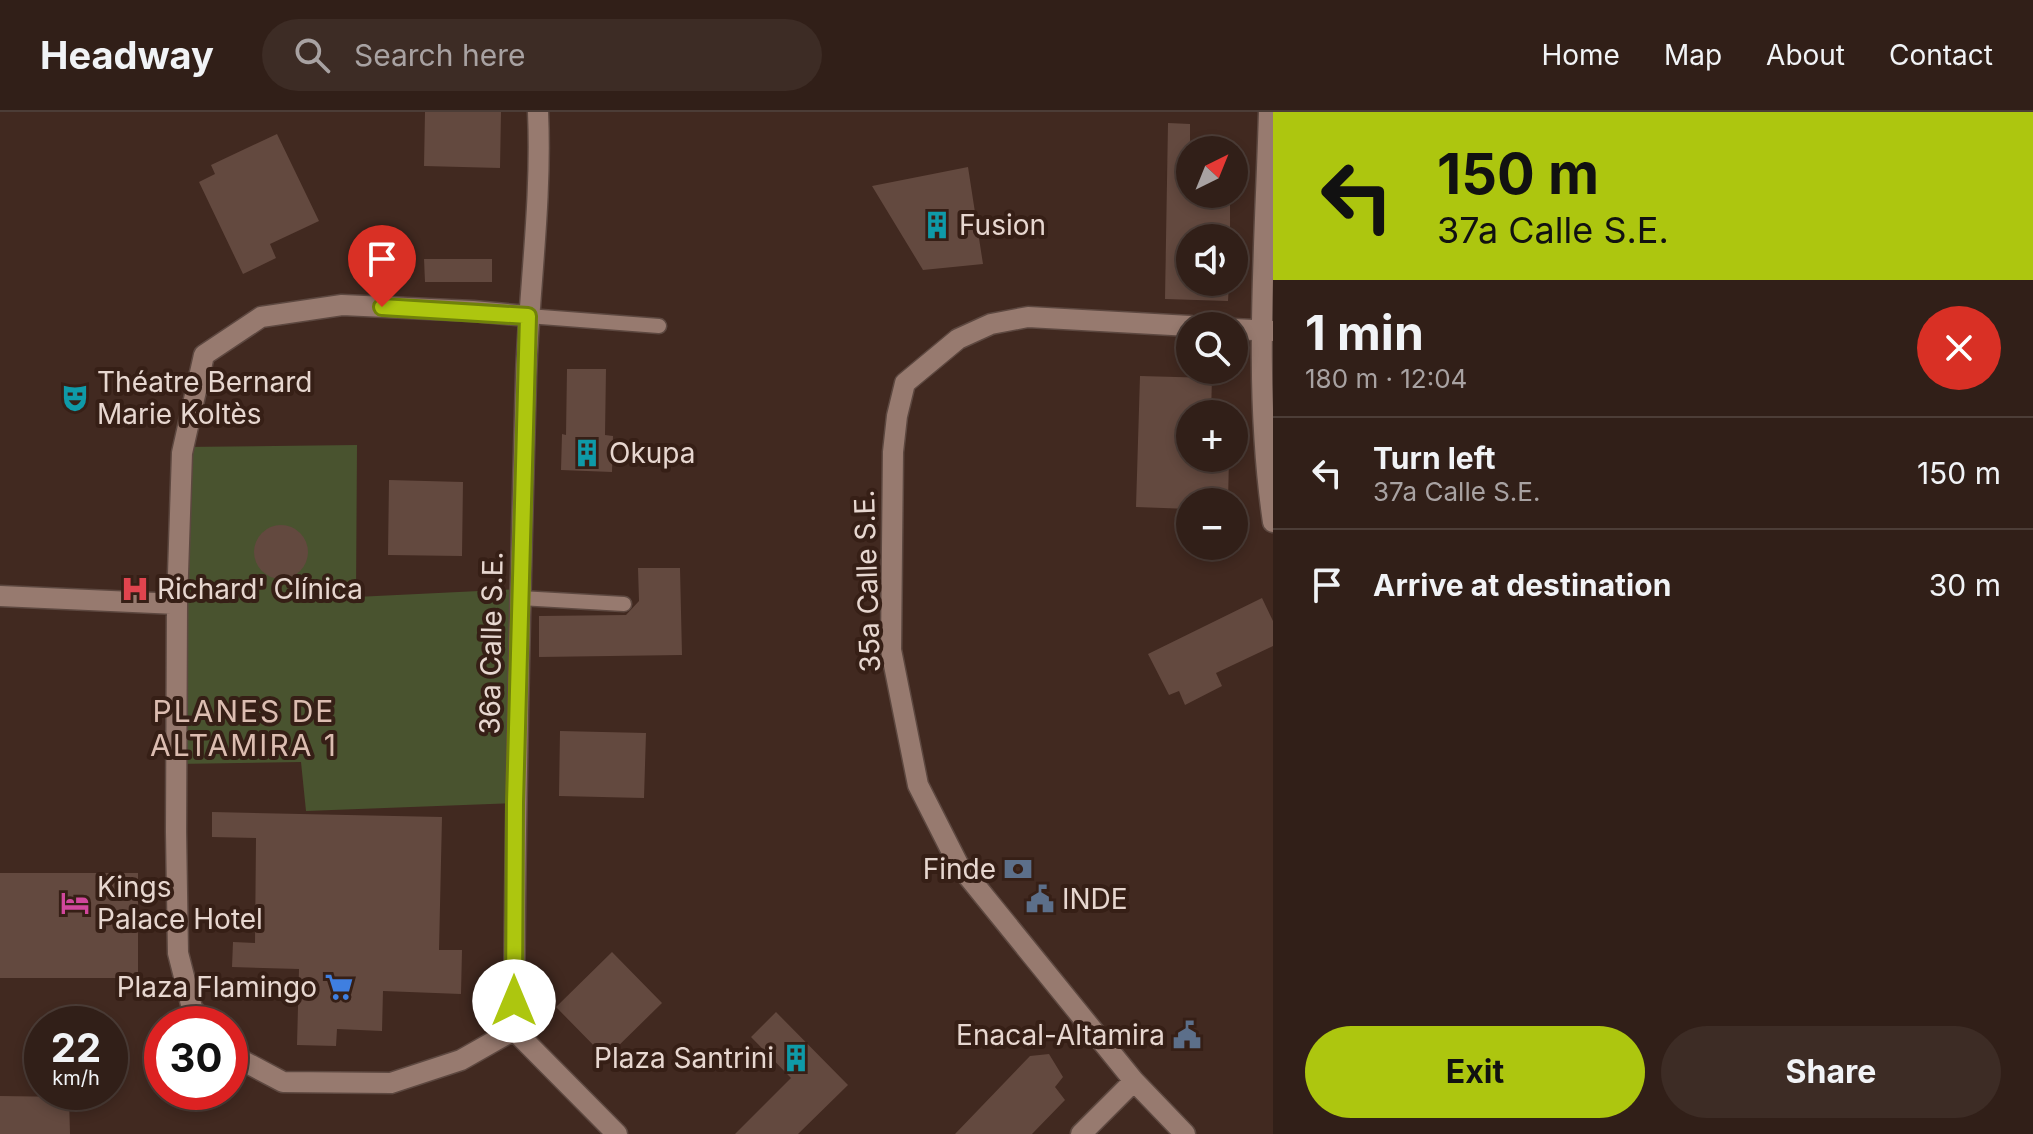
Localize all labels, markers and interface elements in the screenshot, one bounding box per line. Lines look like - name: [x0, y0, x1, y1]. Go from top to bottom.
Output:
- search box: [262, 19, 822, 91]
- text: Headway: [40, 32, 214, 78]
- icon: search: [290, 33, 334, 77]
- text: Search here: [354, 37, 525, 73]
- text: Home: [1541, 38, 1620, 72]
- text: Map: [1664, 38, 1722, 72]
- text: About: [1766, 38, 1845, 72]
- text: Contact: [1889, 38, 1993, 72]
- north arrow: [1176, 136, 1248, 208]
- map controls: [1176, 136, 1248, 560]
- text: 150 m: [1437, 140, 1599, 208]
- icon: left: [1305, 144, 1409, 248]
- place label: Fusion: [959, 208, 1046, 242]
- text: 37a Calle S.E.: [1437, 208, 1669, 252]
- building icon: Fusion: [922, 210, 952, 240]
- button: sound: [1176, 224, 1248, 296]
- pin: [348, 225, 416, 307]
- icon: arrive: [360, 237, 404, 281]
- text: 1 min: [1305, 303, 1424, 362]
- button: close: [1917, 306, 2001, 390]
- button: search: [1176, 312, 1248, 384]
- text: 180 m · 12:04: [1305, 363, 1467, 394]
- place label: Théatre Bernard Marie Koltès: [97, 365, 313, 431]
- theatre icon: Théatre Bernard Marie Koltès: [60, 383, 90, 413]
- button: +: [1176, 400, 1248, 472]
- place label: Okupa: [609, 436, 695, 470]
- building icon: Okupa: [572, 438, 602, 468]
- text: Turn left: [1373, 440, 1495, 476]
- icon: left: [1305, 451, 1349, 495]
- text: 150 m: [1917, 455, 2001, 491]
- text: 37a Calle S.E.: [1373, 476, 1540, 507]
- button: −: [1176, 488, 1248, 560]
- street label: 35a Calle S.E.: [847, 489, 887, 673]
- street label: 36a Calle S.E.: [472, 551, 510, 735]
- icon: arrive: [1305, 563, 1349, 607]
- text: Arrive at destination: [1373, 567, 1671, 603]
- text: 30 m: [1929, 567, 2001, 603]
- place label: Richard' Clínica: [157, 572, 363, 606]
- hospital icon: Richard' Clínica: [120, 574, 150, 604]
- district label: PLANES DE ALTAMIRA 1: [150, 693, 338, 763]
- place label: Finde: [923, 852, 996, 886]
- bank icon: Finde: [1003, 854, 1033, 884]
- place label: Kings Palace Hotel: [97, 870, 263, 936]
- place label: INDE: [1062, 882, 1128, 916]
- public building icon: INDE: [1025, 884, 1055, 914]
- hotel icon: Kings Palace Hotel: [60, 888, 90, 918]
- position arrow: [472, 959, 556, 1043]
- place label: Plaza Flamingo: [117, 970, 317, 1004]
- supermarket icon: Plaza Flamingo: [324, 972, 354, 1002]
- speed limit sign: 30: [144, 1006, 248, 1110]
- place label: Enacal-Altamira: [956, 1018, 1165, 1052]
- public building icon: Enacal-Altamira: [1172, 1020, 1202, 1050]
- text: 22: [51, 1023, 101, 1072]
- button: Exit: [1305, 1026, 1645, 1118]
- button: Share: [1661, 1026, 2001, 1118]
- place label: Plaza Santrini: [594, 1041, 774, 1075]
- building icon: Plaza Santrini: [781, 1043, 811, 1073]
- text: km/h: [52, 1066, 100, 1090]

